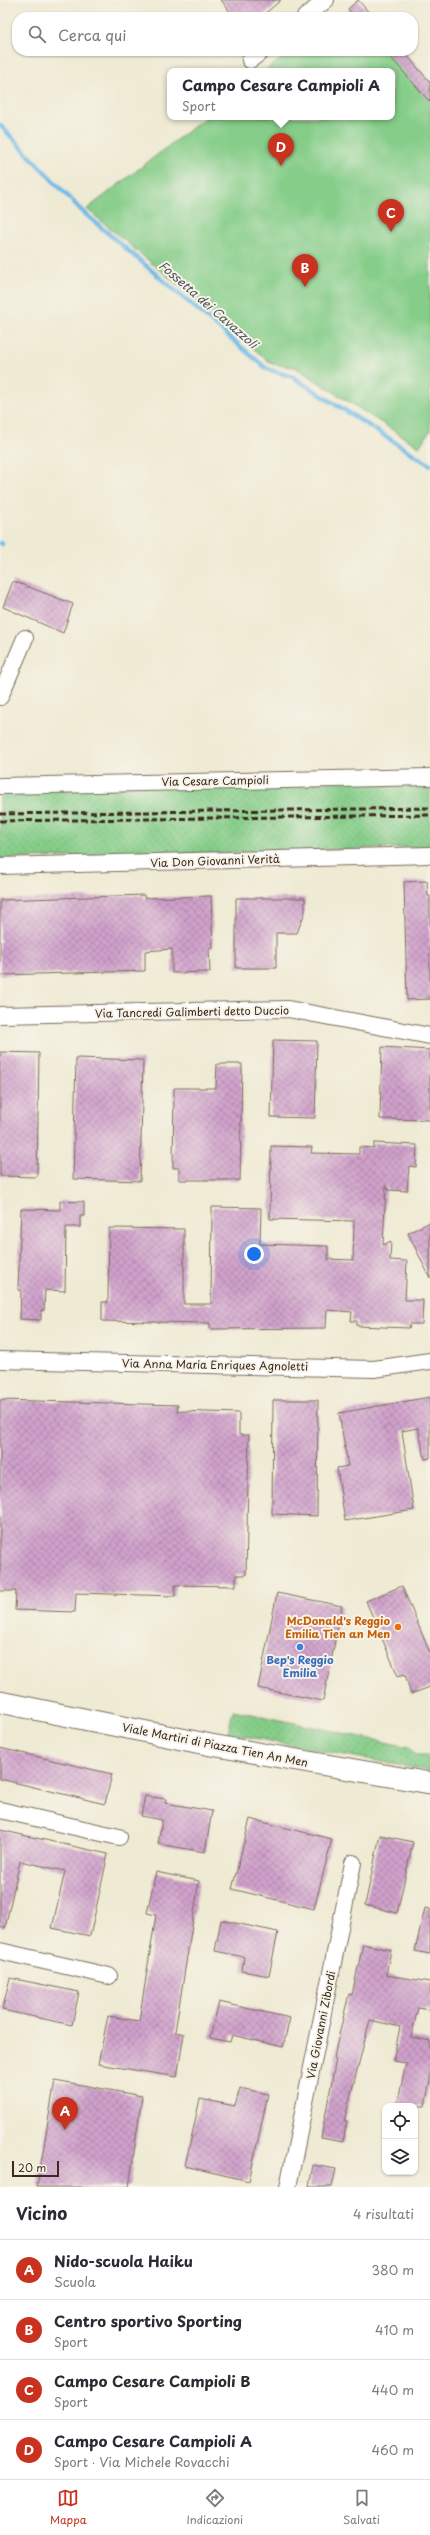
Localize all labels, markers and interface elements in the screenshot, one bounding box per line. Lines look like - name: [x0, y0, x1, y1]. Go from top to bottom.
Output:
- search box: [12, 12, 418, 56]
- icon: search: [26, 23, 48, 45]
- text: Cerca qui: [58, 23, 126, 46]
- popup: [167, 68, 395, 120]
- text: Campo Cesare Campioli A: [182, 73, 380, 96]
- text: Sport: [182, 96, 216, 115]
- pin: D: [268, 133, 294, 166]
- pin: C: [378, 199, 404, 232]
- pin: B: [292, 254, 318, 287]
- water label: Fossetta dei Cavazzoli: [155, 256, 263, 353]
- street label: Via Cesare Campioli: [161, 771, 269, 790]
- street label: Via Don Giovanni Verità: [150, 850, 280, 871]
- street label: Via Tancredi Galimberti detto Duccio: [95, 1001, 289, 1022]
- your location: [244, 1244, 264, 1264]
- street label: Via Anna Maria Enriques Agnoletti: [122, 1354, 308, 1375]
- place label: McDonald's Reggio Emilia Tien an Men: [285, 1612, 390, 1642]
- marker: McDonald's Reggio Emilia Tien an Men: [393, 1622, 403, 1632]
- marker: Bep's Reggio Emilia: [295, 1642, 305, 1652]
- place label: Bep's Reggio Emilia: [267, 1651, 334, 1681]
- street label: Viale Martiri di Piazza Tien An Men: [121, 1718, 309, 1771]
- street label: Via Giovanni Zibordi: [302, 1969, 339, 2081]
- pin: A: [52, 2097, 78, 2130]
- map controls: [382, 2103, 418, 2175]
- button: locate: [382, 2103, 418, 2139]
- button: layers: [382, 2139, 418, 2175]
- scale bar: [12, 2159, 59, 2178]
- text: 20 m: [18, 2159, 46, 2176]
- text: Vicino: [16, 2200, 67, 2226]
- text: 4 risultati: [353, 2204, 414, 2223]
- text: Nido-scuola Haiku: [54, 2249, 193, 2272]
- text: A: [24, 2260, 34, 2279]
- text: 380 m: [371, 2260, 414, 2279]
- text: Scuola: [54, 2272, 96, 2291]
- text: Centro sportivo Sporting: [54, 2309, 242, 2332]
- text: B: [25, 2320, 33, 2339]
- text: 410 m: [375, 2320, 414, 2339]
- text: Sport: [54, 2332, 88, 2351]
- text: Campo Cesare Campioli B: [54, 2369, 251, 2392]
- text: C: [24, 2380, 34, 2399]
- text: 440 m: [371, 2380, 414, 2399]
- text: Sport: [54, 2392, 88, 2411]
- text: Campo Cesare Campioli A: [54, 2429, 252, 2452]
- text: D: [24, 2440, 34, 2459]
- text: 460 m: [371, 2440, 414, 2459]
- text: Sport · Via Michele Rovacchi: [54, 2452, 230, 2471]
- tab: Mappa: [50, 2487, 87, 2528]
- tab: Indicazioni: [186, 2487, 243, 2528]
- tab: Salvati: [343, 2487, 380, 2528]

